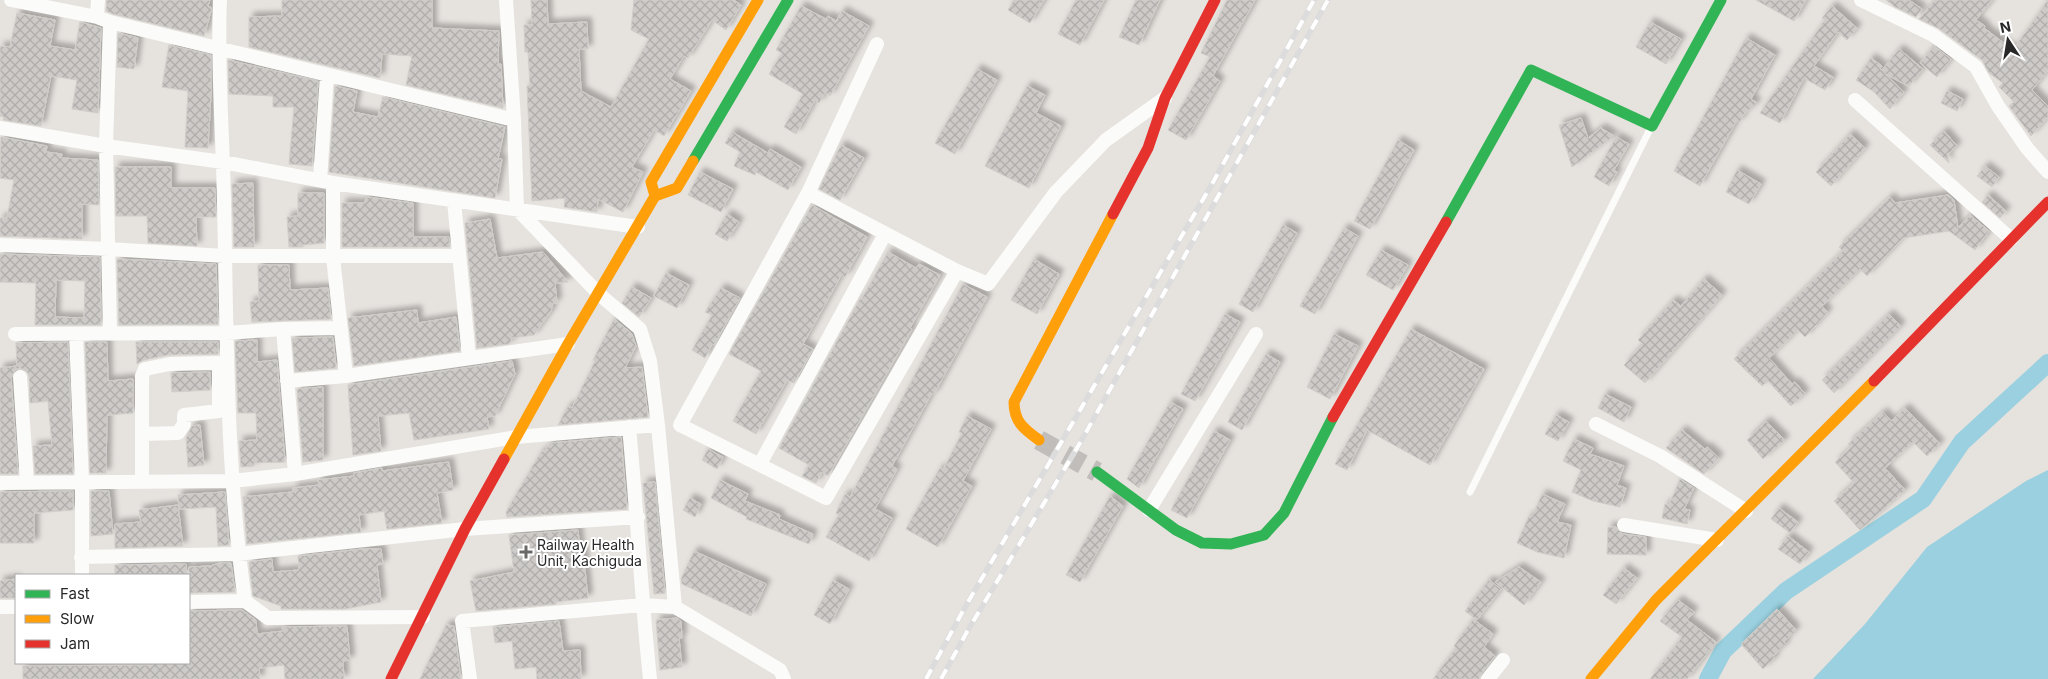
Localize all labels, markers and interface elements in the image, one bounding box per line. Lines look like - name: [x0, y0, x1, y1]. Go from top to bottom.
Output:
- north arrow: [1983, 15, 2033, 65]
- text: N: [1998, 17, 2012, 36]
- place label: Railway Health Unit, Kachiguda: [537, 536, 642, 569]
- marker: Railway Health Unit, Kachiguda: [519, 545, 533, 559]
- legend: [15, 574, 190, 664]
- text: Fast: [60, 584, 90, 603]
- text: Slow: [60, 609, 94, 628]
- text: Jam: [60, 634, 90, 653]

